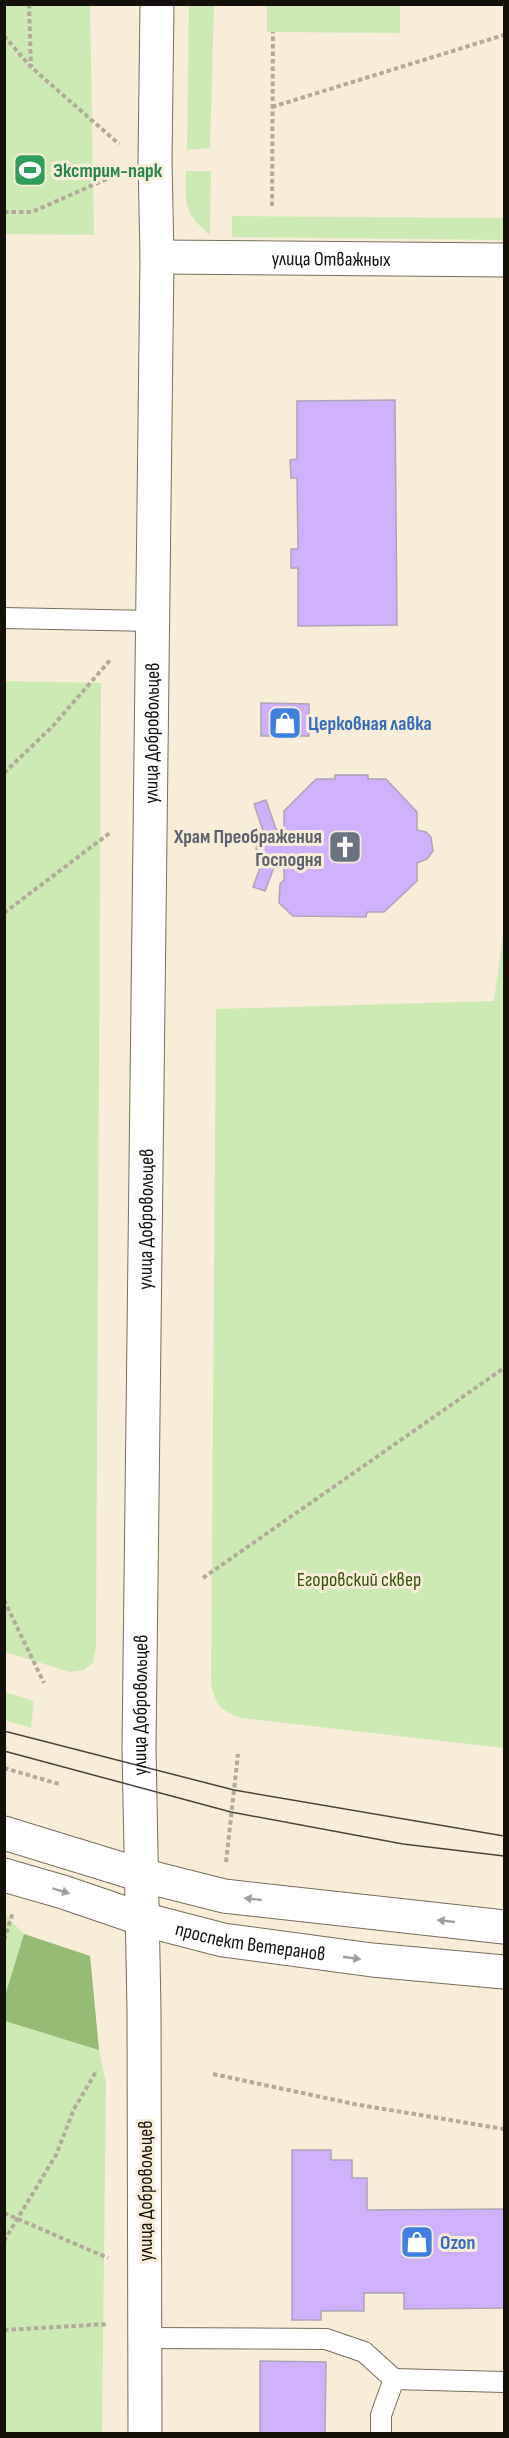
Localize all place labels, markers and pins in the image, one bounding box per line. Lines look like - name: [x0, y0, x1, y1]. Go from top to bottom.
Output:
- sports icon: Экстрим-парк: [12, 152, 48, 188]
- place label: Экстрим-парк: [53, 159, 163, 183]
- shop icon: Церковная лавка: [267, 705, 303, 741]
- place label: Церковная лавка: [308, 712, 432, 736]
- place label: Храм Преображения Господня: [173, 825, 322, 872]
- church icon: Храм Преображения Господня: [327, 829, 363, 865]
- shop icon: Ozon: [399, 2224, 435, 2260]
- place label: Ozon: [440, 2231, 475, 2255]

